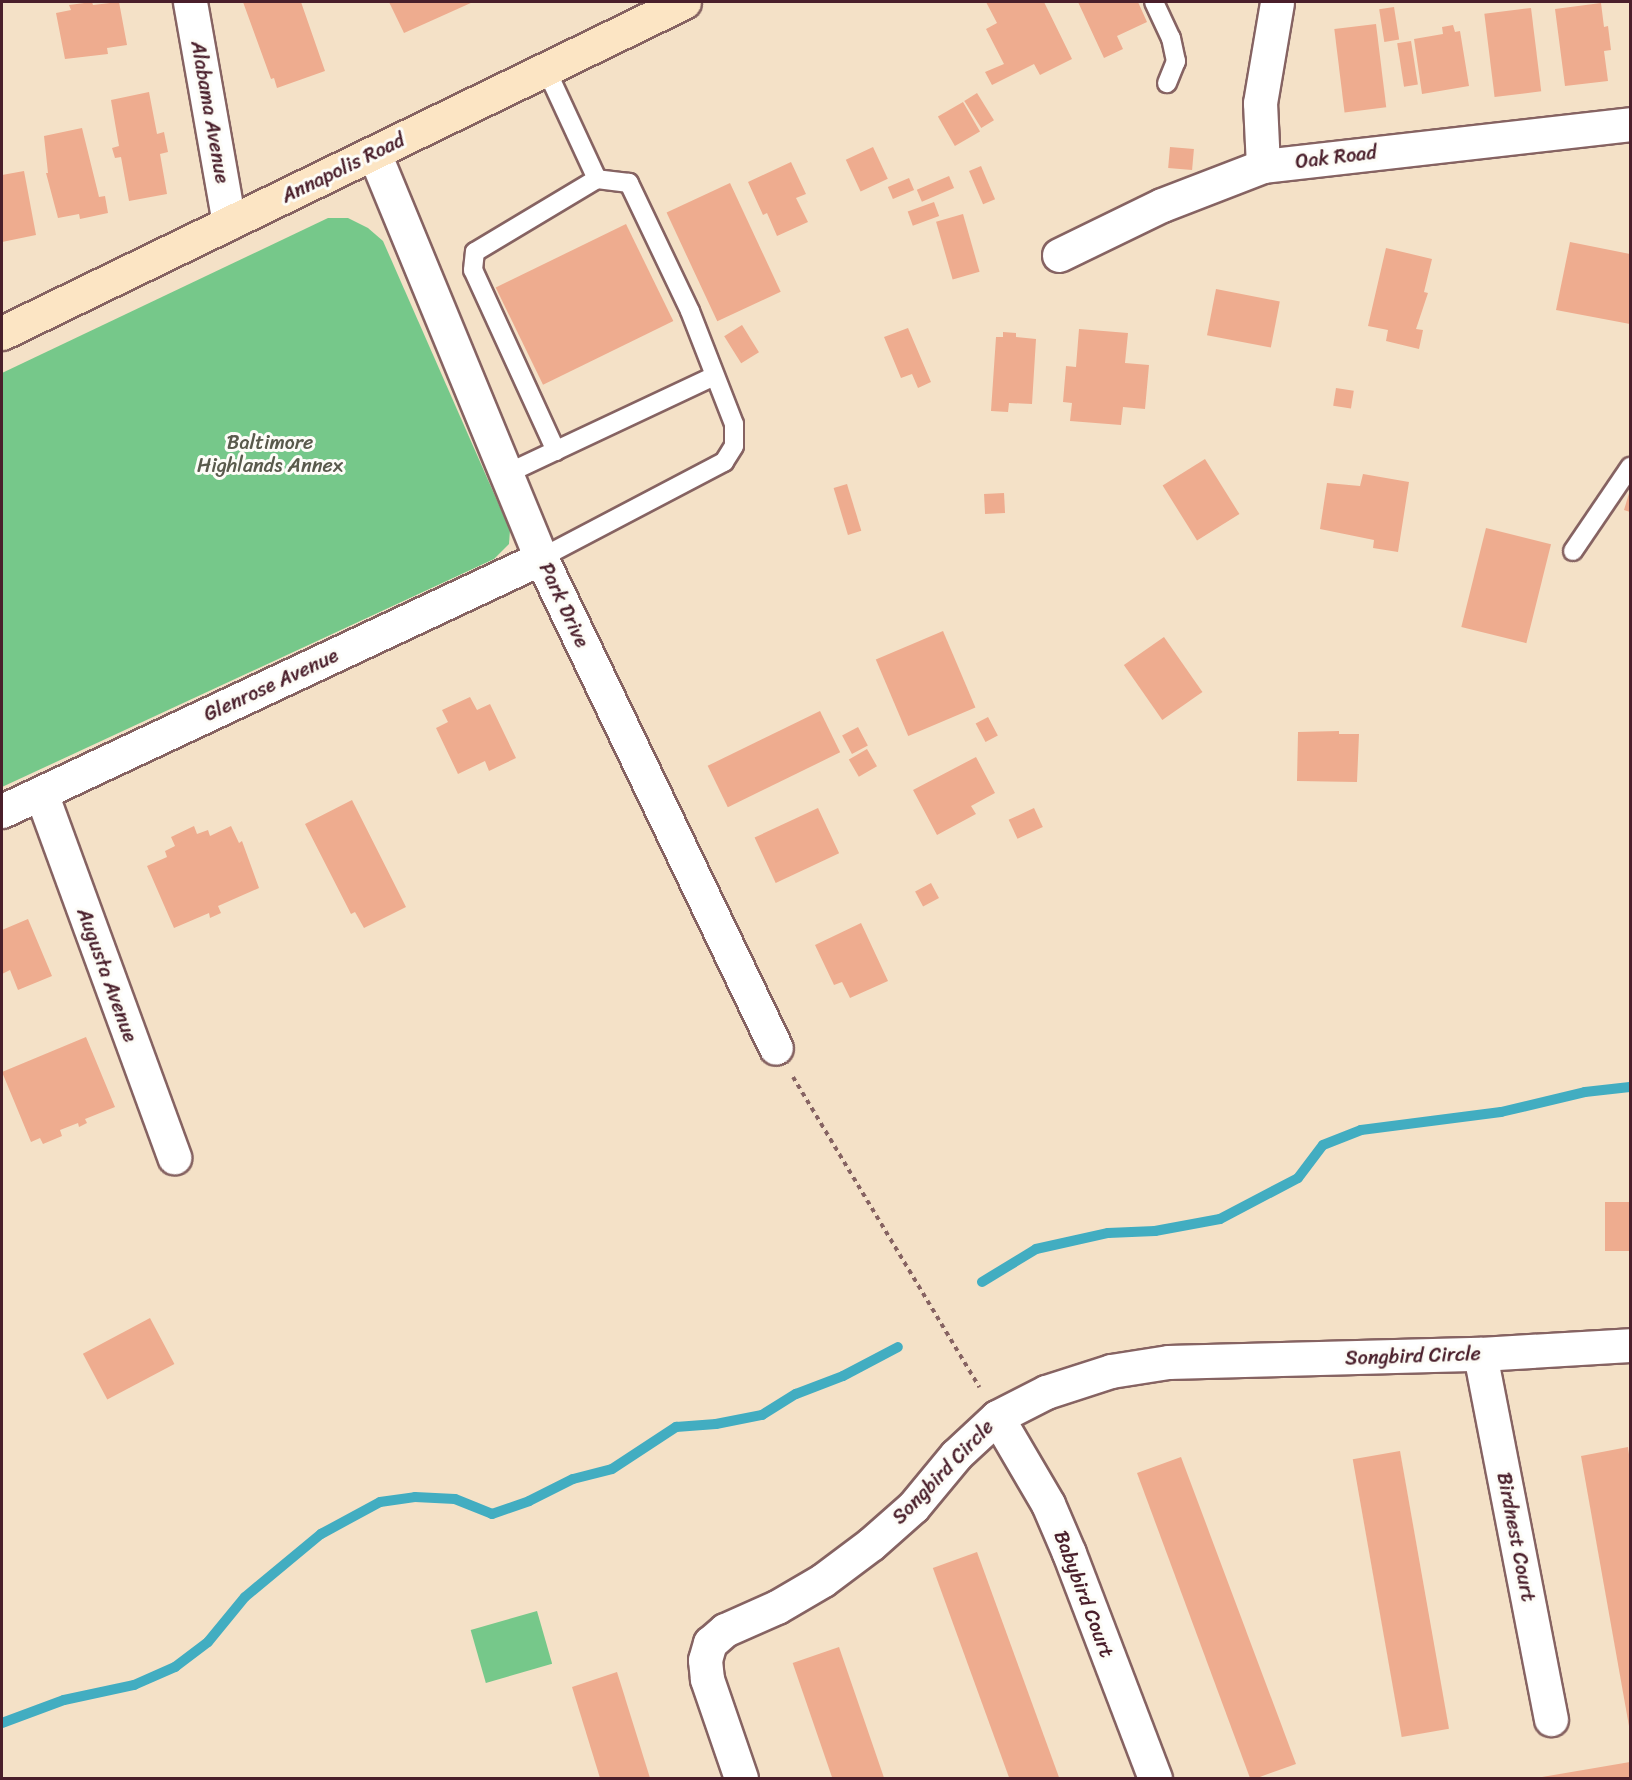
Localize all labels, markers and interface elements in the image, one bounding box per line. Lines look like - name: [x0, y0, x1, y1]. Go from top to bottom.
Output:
- street label: Alabama Avenue: [186, 39, 234, 185]
- street label: Annapolis Road: [278, 128, 408, 208]
- street label: Oak Road: [1294, 140, 1378, 174]
- park label: Baltimore Highlands Annex: [197, 431, 343, 478]
- street label: Park Drive: [534, 558, 594, 652]
- street label: Glenrose Avenue: [200, 643, 342, 727]
- street label: Augusta Avenue: [72, 905, 142, 1045]
- street label: Songbird Circle: [1345, 1342, 1481, 1370]
- street label: Songbird Circle: [887, 1415, 999, 1529]
- street label: Birdnest Court: [1492, 1470, 1540, 1604]
- street label: Babybird Court: [1049, 1527, 1119, 1661]

